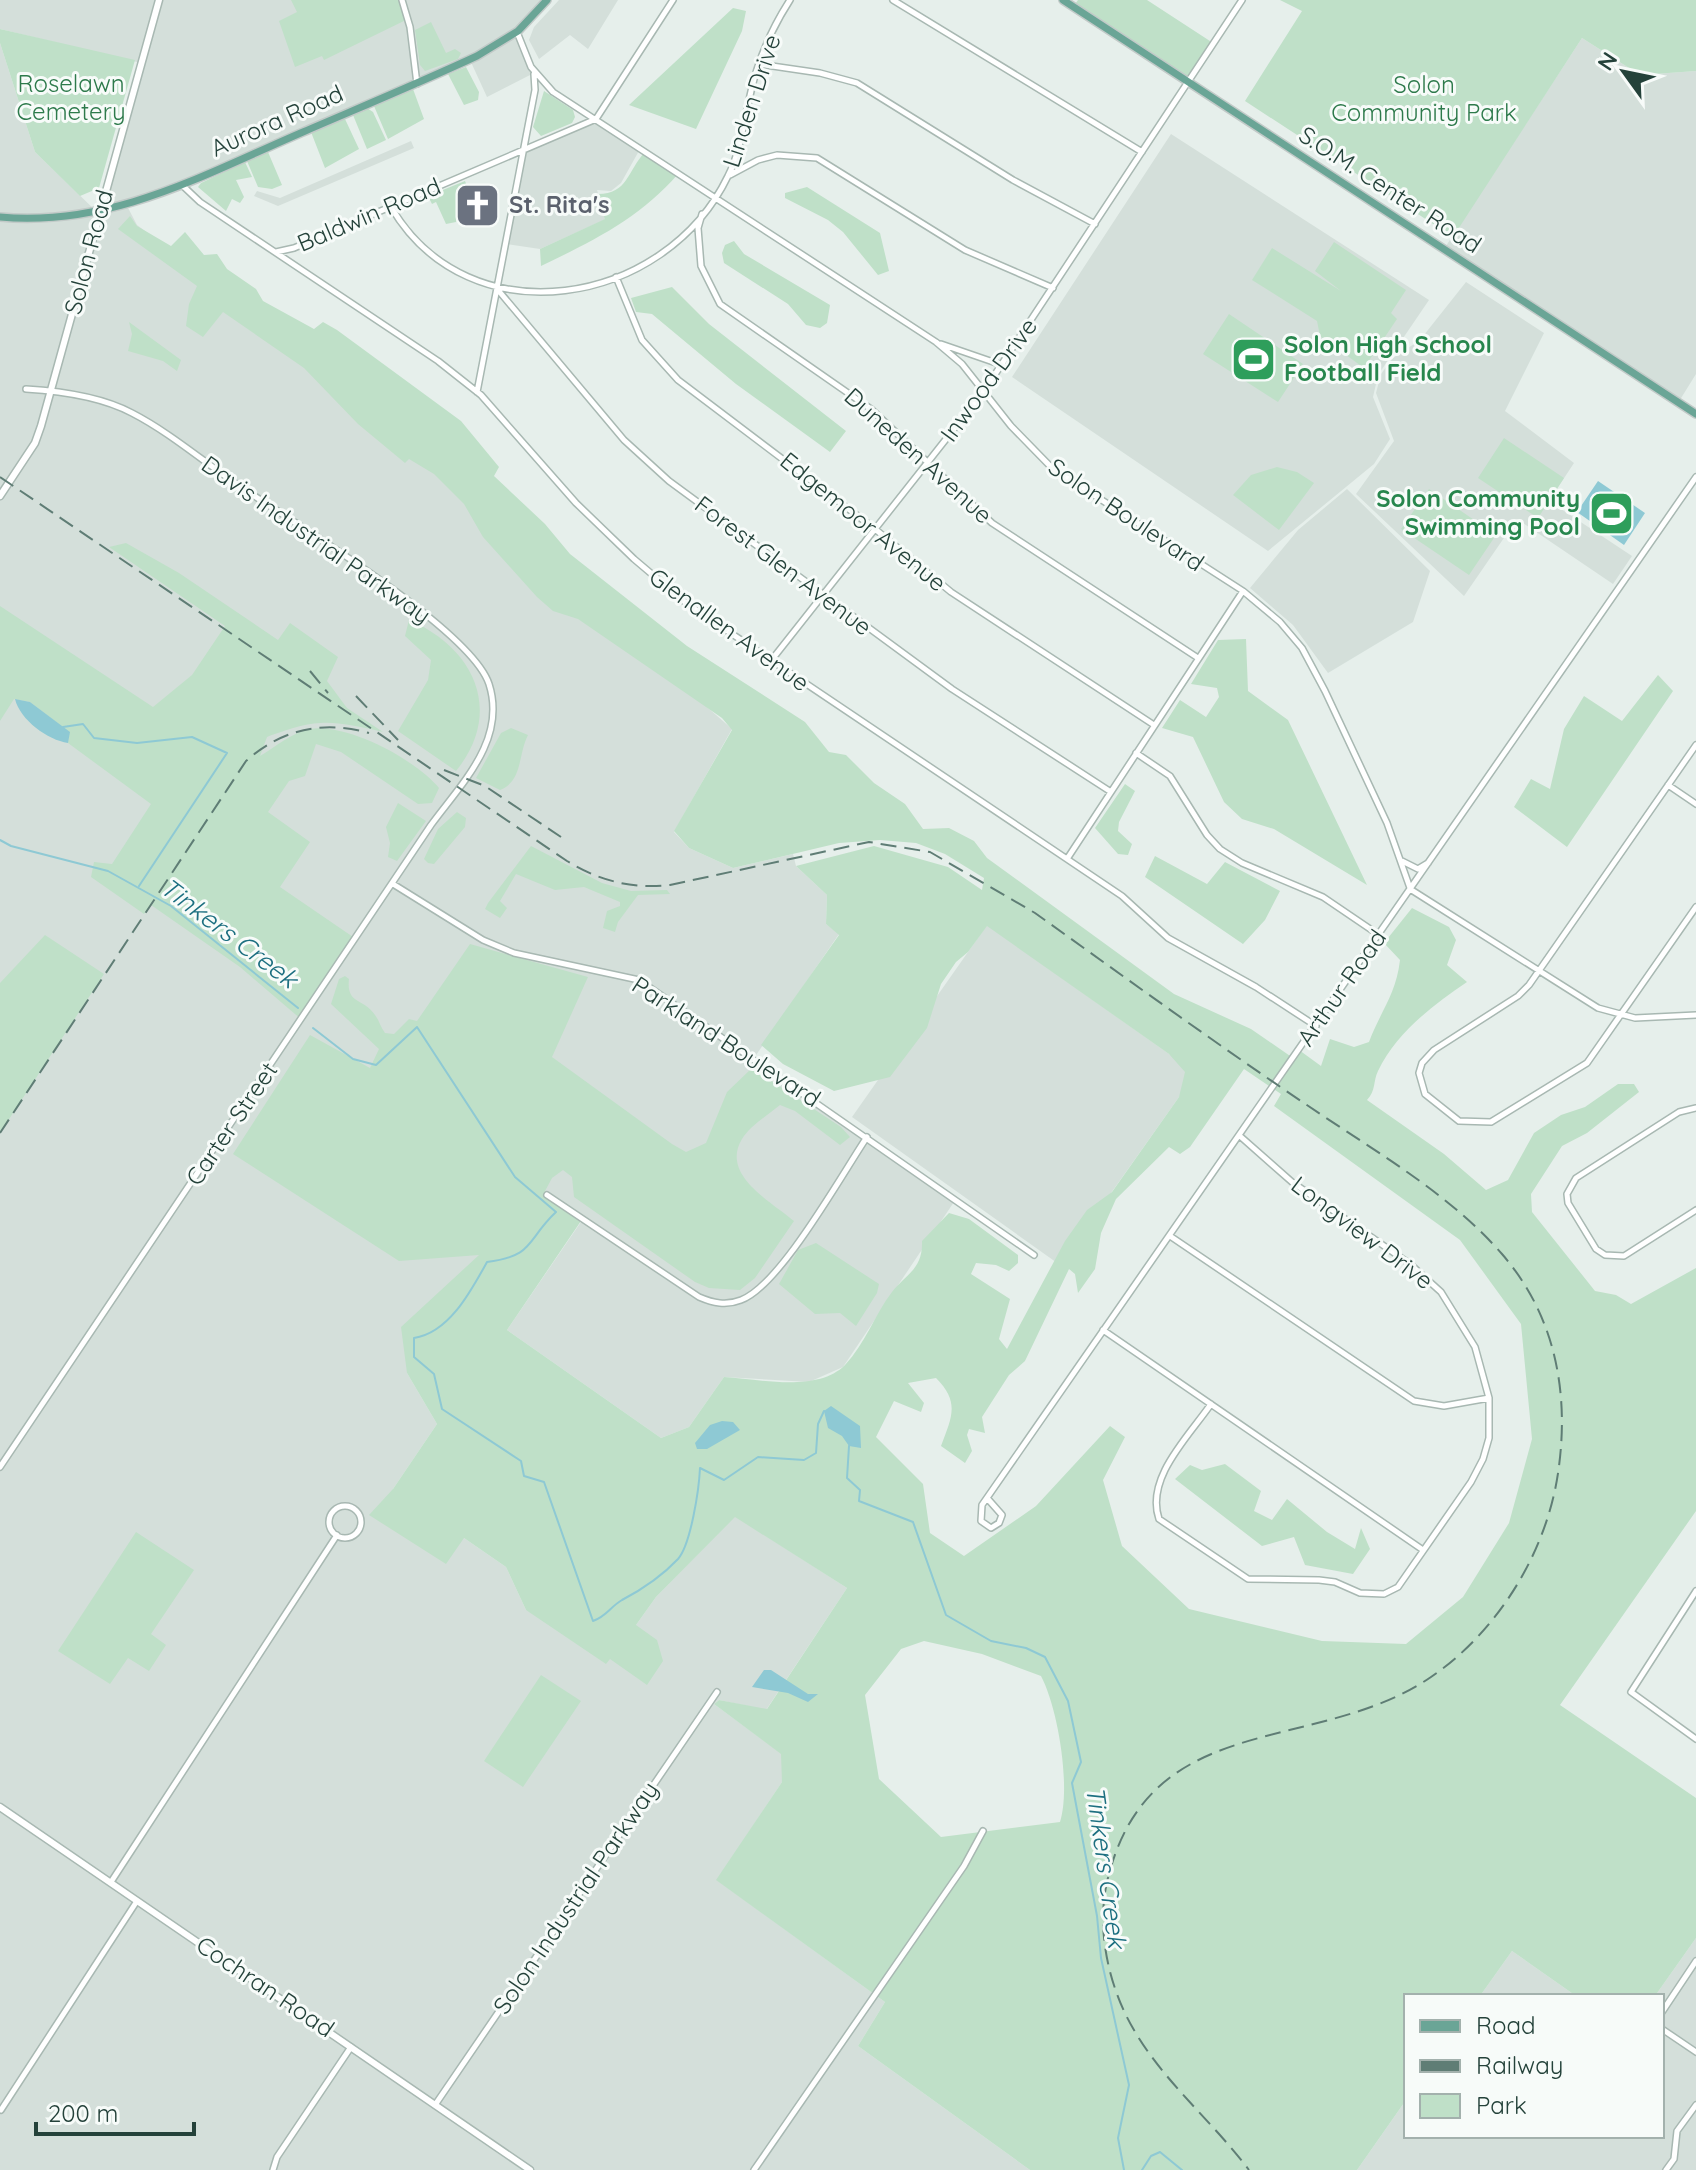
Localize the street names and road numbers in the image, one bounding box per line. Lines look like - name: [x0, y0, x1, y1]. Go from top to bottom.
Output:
- street label: Linden Drive: [715, 30, 787, 171]
- street label: Aurora Road: [206, 78, 347, 163]
- street label: S.O.M. Center Road: [1294, 119, 1487, 259]
- street label: Baldwin Road: [292, 170, 445, 258]
- street label: Solon Road: [57, 186, 119, 317]
- street label: Inwood Drive: [933, 312, 1043, 447]
- street label: Duneden Avenue: [838, 381, 999, 530]
- street label: Edgemoor Avenue: [775, 445, 953, 597]
- street label: Davis Industrial Parkway: [196, 449, 437, 630]
- street label: Solon Boulevard: [1043, 451, 1210, 577]
- street label: Forest Glen Avenue: [689, 489, 878, 642]
- street label: Glenallen Avenue: [644, 561, 816, 697]
- street label: Arthur Road: [1290, 923, 1392, 1052]
- street label: Parkland Boulevard: [627, 969, 826, 1113]
- street label: Carter Street: [179, 1056, 283, 1191]
- street label: Longview Drive: [1286, 1169, 1439, 1295]
- street label: Solon Industrial Parkway: [486, 1775, 664, 2019]
- street label: Cochran Road: [191, 1929, 340, 2043]

